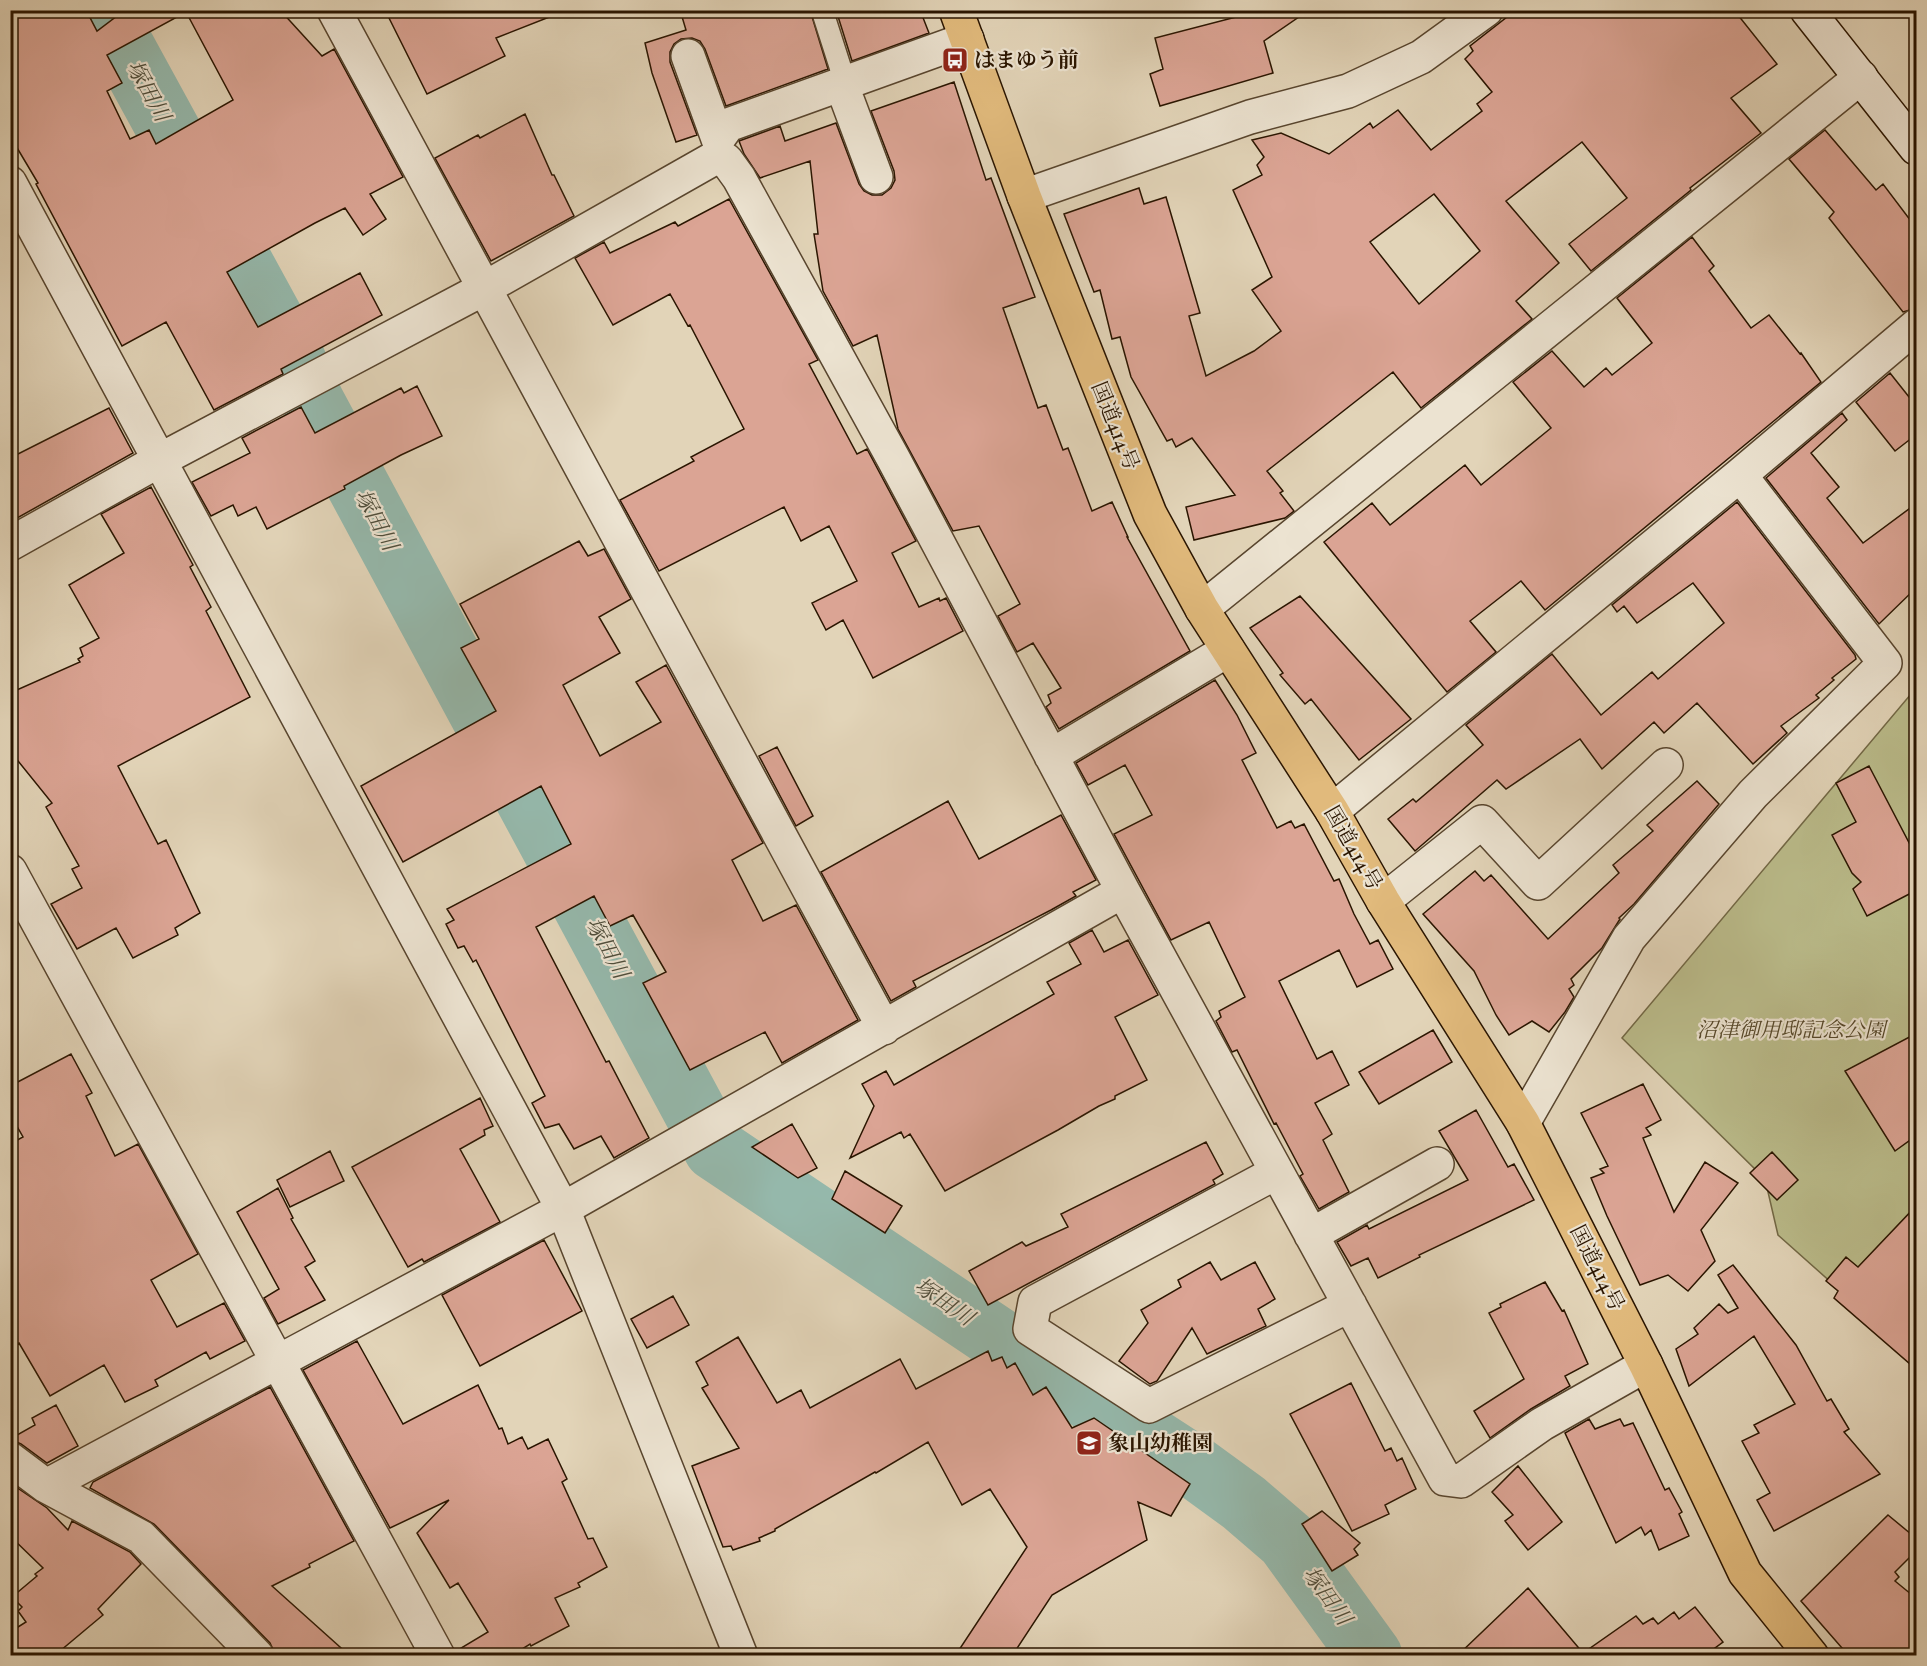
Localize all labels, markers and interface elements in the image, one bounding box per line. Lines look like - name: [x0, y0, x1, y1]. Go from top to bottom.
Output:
- bus stop icon: はまゆう前: [940, 45, 970, 75]
- place label: はまゆう前: [974, 47, 1079, 74]
- water label: 塚田川: [120, 55, 177, 128]
- street label: 国道414号: [1085, 378, 1145, 474]
- water label: 塚田川: [348, 484, 405, 557]
- street label: 国道414号: [1318, 801, 1388, 895]
- water label: 塚田川: [579, 912, 636, 985]
- park label: 沼津御用邸記念公園: [1697, 1017, 1888, 1044]
- street label: 国道414号: [1564, 1220, 1630, 1316]
- water label: 塚田川: [909, 1272, 981, 1333]
- school or university icon: 象山幼稚園: [1074, 1428, 1104, 1458]
- place label: 象山幼稚園: [1108, 1430, 1213, 1457]
- water label: 塚田川: [1296, 1561, 1359, 1633]

